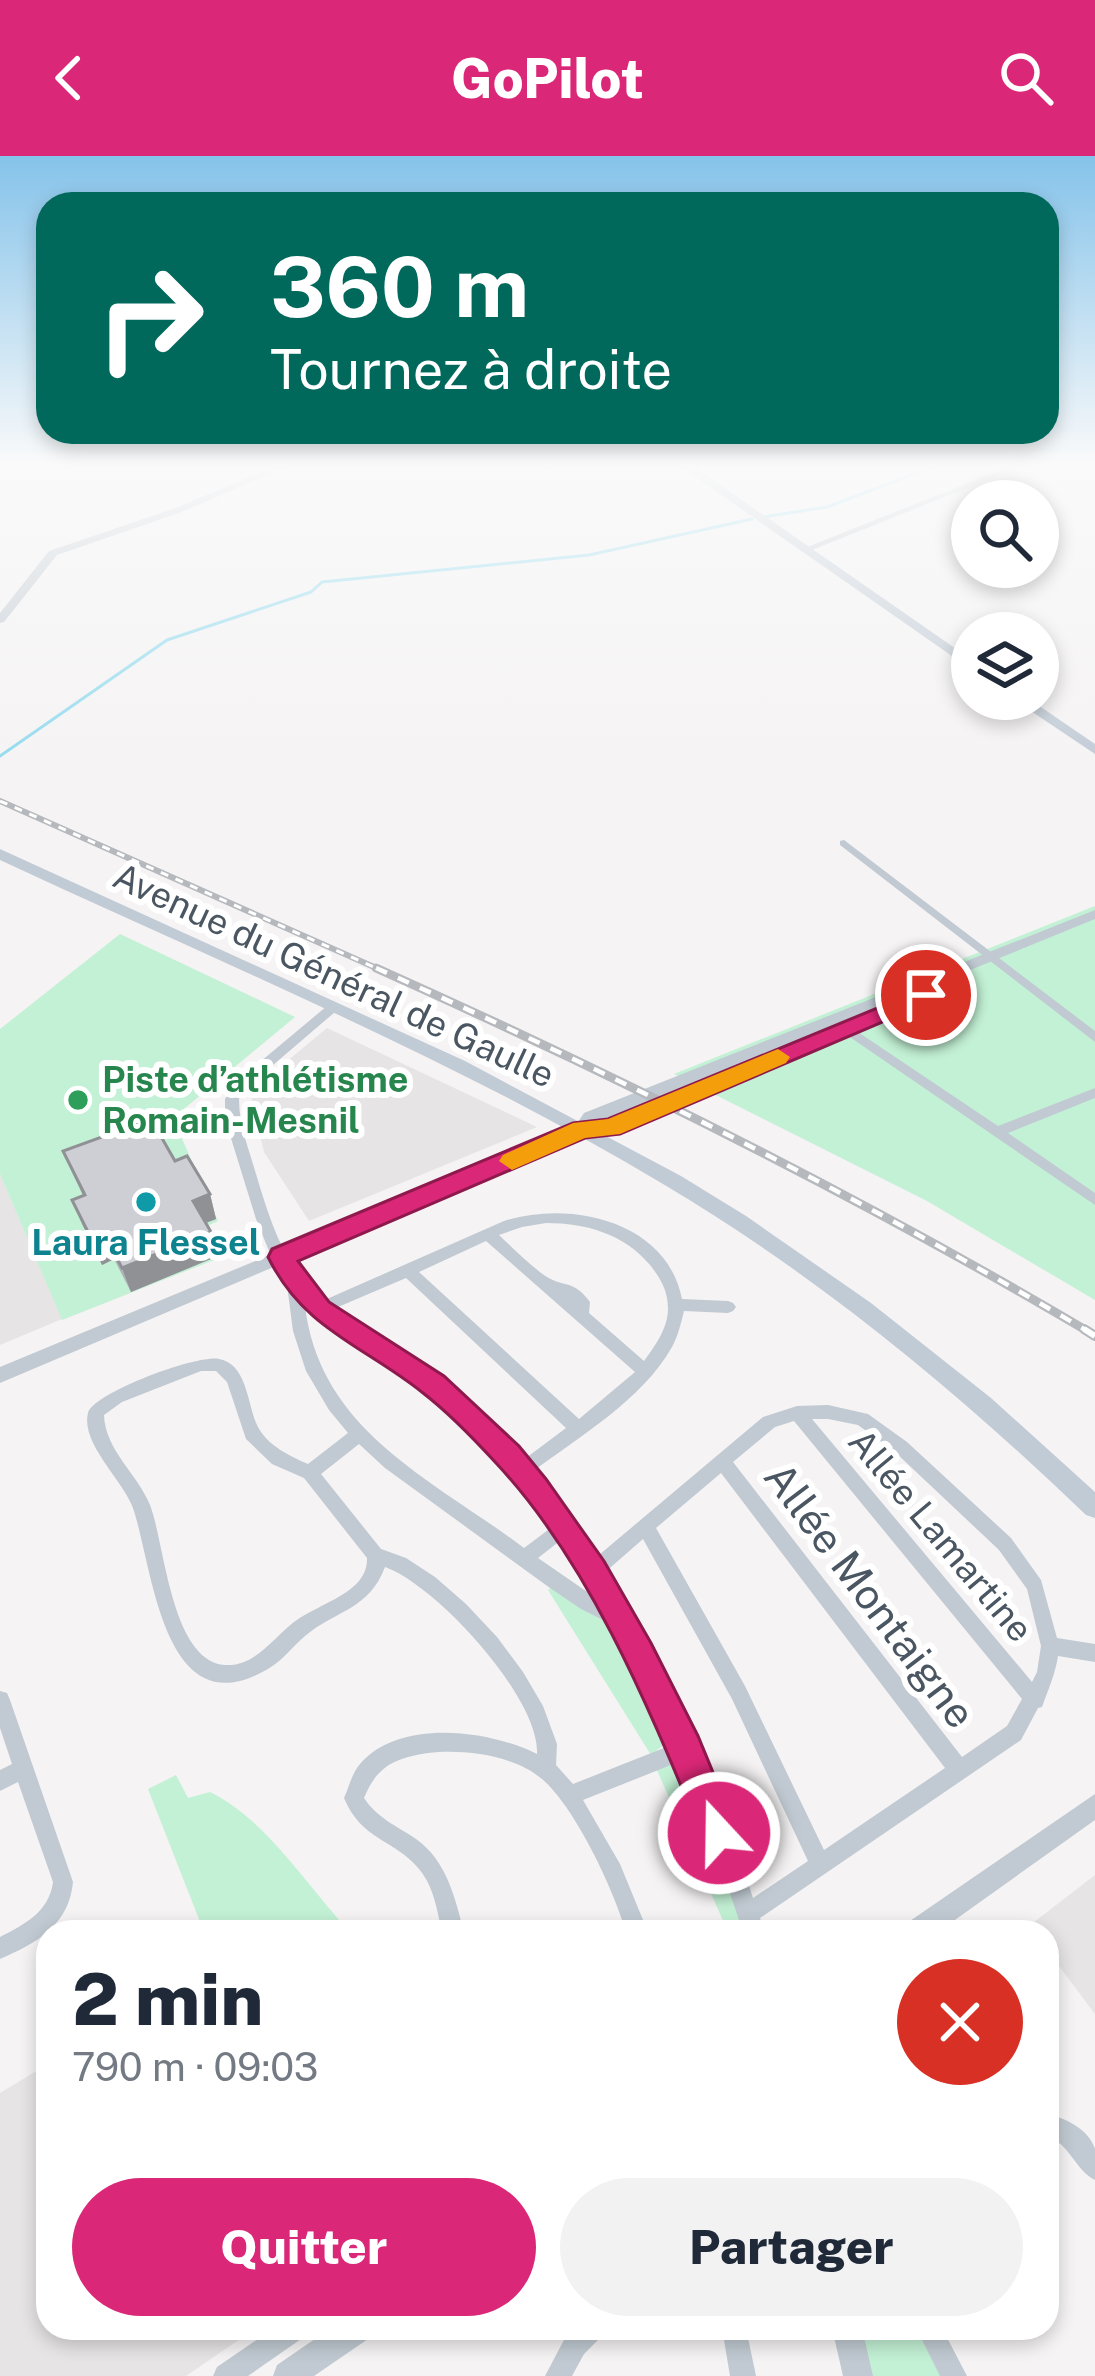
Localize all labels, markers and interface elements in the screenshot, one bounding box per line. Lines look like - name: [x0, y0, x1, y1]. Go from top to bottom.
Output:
- icon: back: [36, 45, 102, 111]
- icon: search: [993, 45, 1059, 111]
- text: GoPilot: [451, 47, 644, 110]
- text: 360 m: [270, 237, 529, 336]
- icon: right: [72, 240, 228, 396]
- text: Tournez à droite: [270, 338, 672, 401]
- map controls: [951, 480, 1059, 720]
- button: search: [951, 480, 1059, 588]
- button: layers: [951, 612, 1059, 720]
- street label: Avenue du Général de Gaulle: [107, 854, 561, 1096]
- pin: [875, 944, 977, 1046]
- icon: arrive: [893, 962, 959, 1028]
- place label: Piste d’athlétisme Romain-Mesnil: [102, 1058, 409, 1141]
- marker: Piste d’athlétisme Romain-Mesnil: [65, 1087, 91, 1113]
- marker: Laura Flessel: [133, 1189, 159, 1215]
- place label: Laura Flessel: [31, 1221, 261, 1263]
- street label: Allée Lamartine: [840, 1420, 1042, 1650]
- street label: Allée Montaigne: [755, 1453, 986, 1737]
- position arrow: [656, 1770, 782, 1896]
- text: 2 min: [72, 1957, 263, 2041]
- button: close: [897, 1959, 1023, 2085]
- text: 790 m · 09:03: [72, 2044, 318, 2090]
- button: Quitter: [72, 2178, 536, 2316]
- button: Partager: [560, 2178, 1023, 2316]

